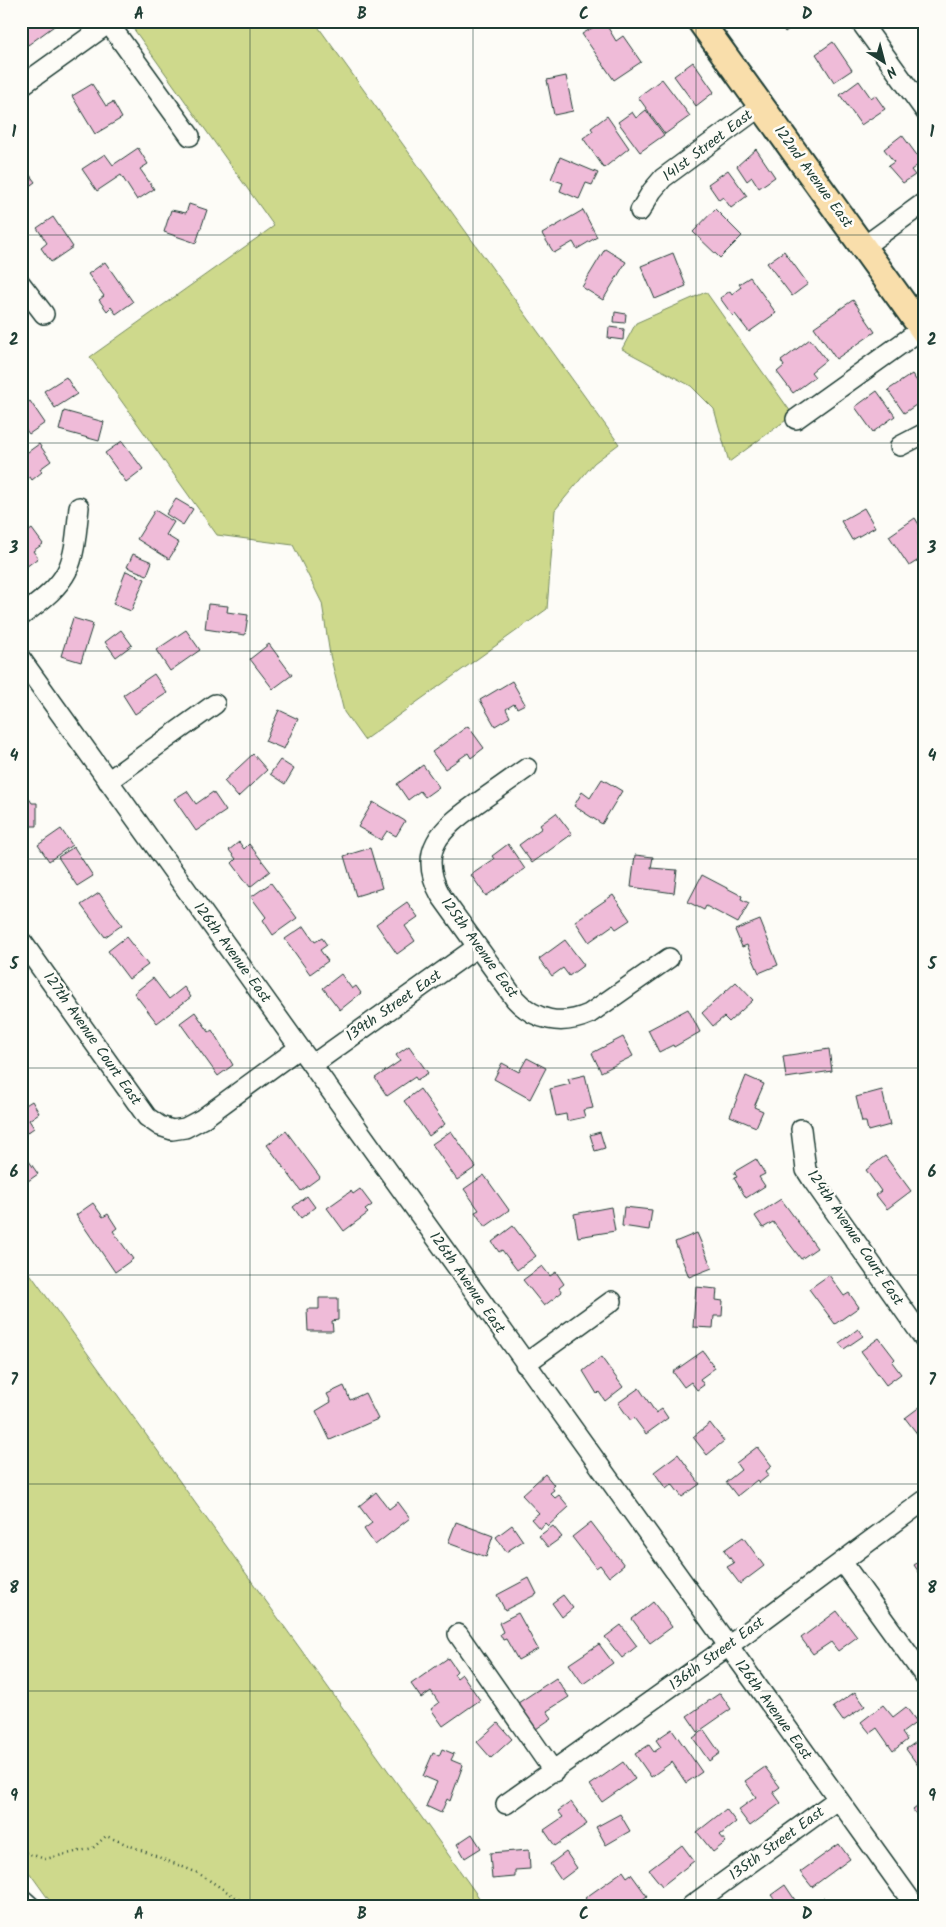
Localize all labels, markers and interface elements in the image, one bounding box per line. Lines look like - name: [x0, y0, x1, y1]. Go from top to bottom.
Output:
- text: A: [134, 2, 144, 27]
- text: B: [357, 2, 367, 27]
- text: C: [579, 2, 589, 27]
- text: D: [802, 2, 813, 27]
- north arrow: [858, 38, 908, 88]
- text: N: [881, 60, 901, 83]
- street label: 141st Street East: [658, 104, 758, 188]
- text: 1: [12, 120, 17, 145]
- text: 1: [930, 120, 935, 145]
- street label: 122nd Avenue East: [767, 121, 859, 233]
- text: 2: [9, 328, 19, 353]
- text: 2: [927, 328, 937, 353]
- text: 3: [9, 536, 19, 561]
- text: 3: [927, 536, 937, 561]
- text: 4: [10, 744, 19, 769]
- text: 4: [928, 744, 937, 769]
- street label: 125th Avenue East: [434, 893, 524, 1004]
- street label: 126th Avenue East: [187, 897, 277, 1009]
- text: 5: [9, 952, 20, 977]
- text: 5: [927, 952, 938, 977]
- street label: 139th Street East: [341, 964, 447, 1048]
- street label: 127th Avenue Court East: [37, 967, 147, 1111]
- text: 6: [10, 1160, 19, 1185]
- text: 6: [928, 1160, 937, 1185]
- street label: 124th Avenue Court East: [800, 1165, 910, 1311]
- street label: 126th Avenue East: [423, 1227, 511, 1339]
- text: 7: [10, 1368, 18, 1393]
- text: 7: [928, 1368, 936, 1393]
- text: 8: [9, 1576, 19, 1601]
- text: 8: [927, 1576, 937, 1601]
- street label: 136th Street East: [664, 1611, 770, 1697]
- street label: 126th Avenue East: [728, 1654, 818, 1766]
- text: 9: [10, 1784, 18, 1809]
- text: 9: [928, 1784, 936, 1809]
- street label: 135th Street East: [724, 1801, 830, 1887]
- text: A: [134, 1902, 144, 1927]
- text: B: [357, 1902, 367, 1927]
- text: C: [579, 1902, 589, 1927]
- text: D: [802, 1902, 813, 1927]

